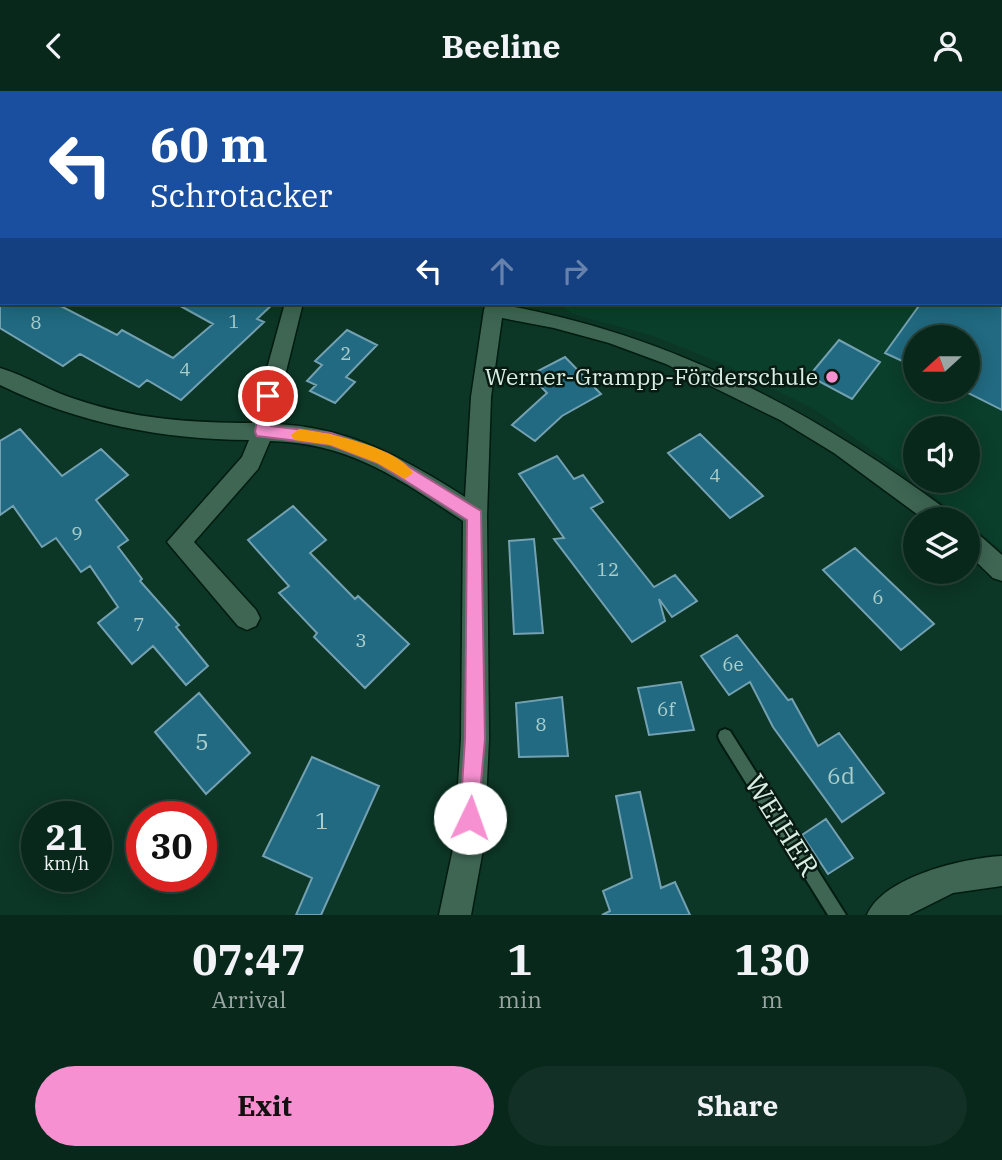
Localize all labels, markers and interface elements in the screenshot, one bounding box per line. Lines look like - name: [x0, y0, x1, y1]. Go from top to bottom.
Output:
- text: Beeline: [441, 25, 561, 67]
- icon: back: [35, 27, 73, 65]
- icon: person: [929, 27, 967, 65]
- text: 60 m: [150, 112, 268, 175]
- icon: left: [35, 119, 126, 210]
- text: Schrotacker: [150, 174, 332, 216]
- icon: left: [410, 252, 448, 290]
- icon: ahead: [483, 252, 521, 290]
- icon: right: [556, 252, 594, 290]
- house number: 1: [228, 309, 240, 333]
- house number: 8: [30, 310, 42, 334]
- north arrow: [903, 325, 980, 403]
- map controls: [903, 325, 980, 584]
- house number: 2: [340, 341, 352, 365]
- house number: 4: [179, 357, 191, 381]
- place label: Werner-Grampp-Förderschule: [485, 361, 818, 391]
- pin: [238, 366, 298, 426]
- marker: Werner-Grampp-Förderschule: [824, 369, 840, 385]
- icon: arrive: [249, 377, 287, 415]
- button: sound: [903, 416, 980, 493]
- house number: 4: [709, 463, 721, 487]
- button: layers: [903, 507, 980, 584]
- house number: 9: [71, 521, 83, 545]
- house number: 12: [597, 557, 619, 581]
- house number: 6: [872, 585, 884, 609]
- house number: 7: [133, 612, 145, 636]
- house number: 3: [355, 628, 367, 652]
- house number: 6e: [722, 652, 744, 676]
- house number: 6f: [657, 697, 676, 721]
- house number: 8: [535, 712, 547, 736]
- house number: 5: [195, 726, 209, 756]
- house number: 6d: [827, 760, 855, 790]
- street label: WEIHER: [737, 767, 828, 883]
- position arrow: [433, 781, 507, 855]
- speed limit sign: 30: [126, 801, 217, 892]
- house number: 1: [315, 805, 329, 835]
- text: 21: [45, 814, 88, 860]
- text: km/h: [44, 852, 89, 875]
- text: 07:47: [192, 932, 306, 987]
- text: 1: [507, 932, 533, 987]
- text: 130: [734, 932, 810, 987]
- text: Arrival: [212, 984, 286, 1014]
- text: min: [498, 984, 542, 1014]
- text: m: [761, 984, 783, 1014]
- button: Exit: [35, 1066, 494, 1146]
- button: Share: [508, 1066, 967, 1146]

